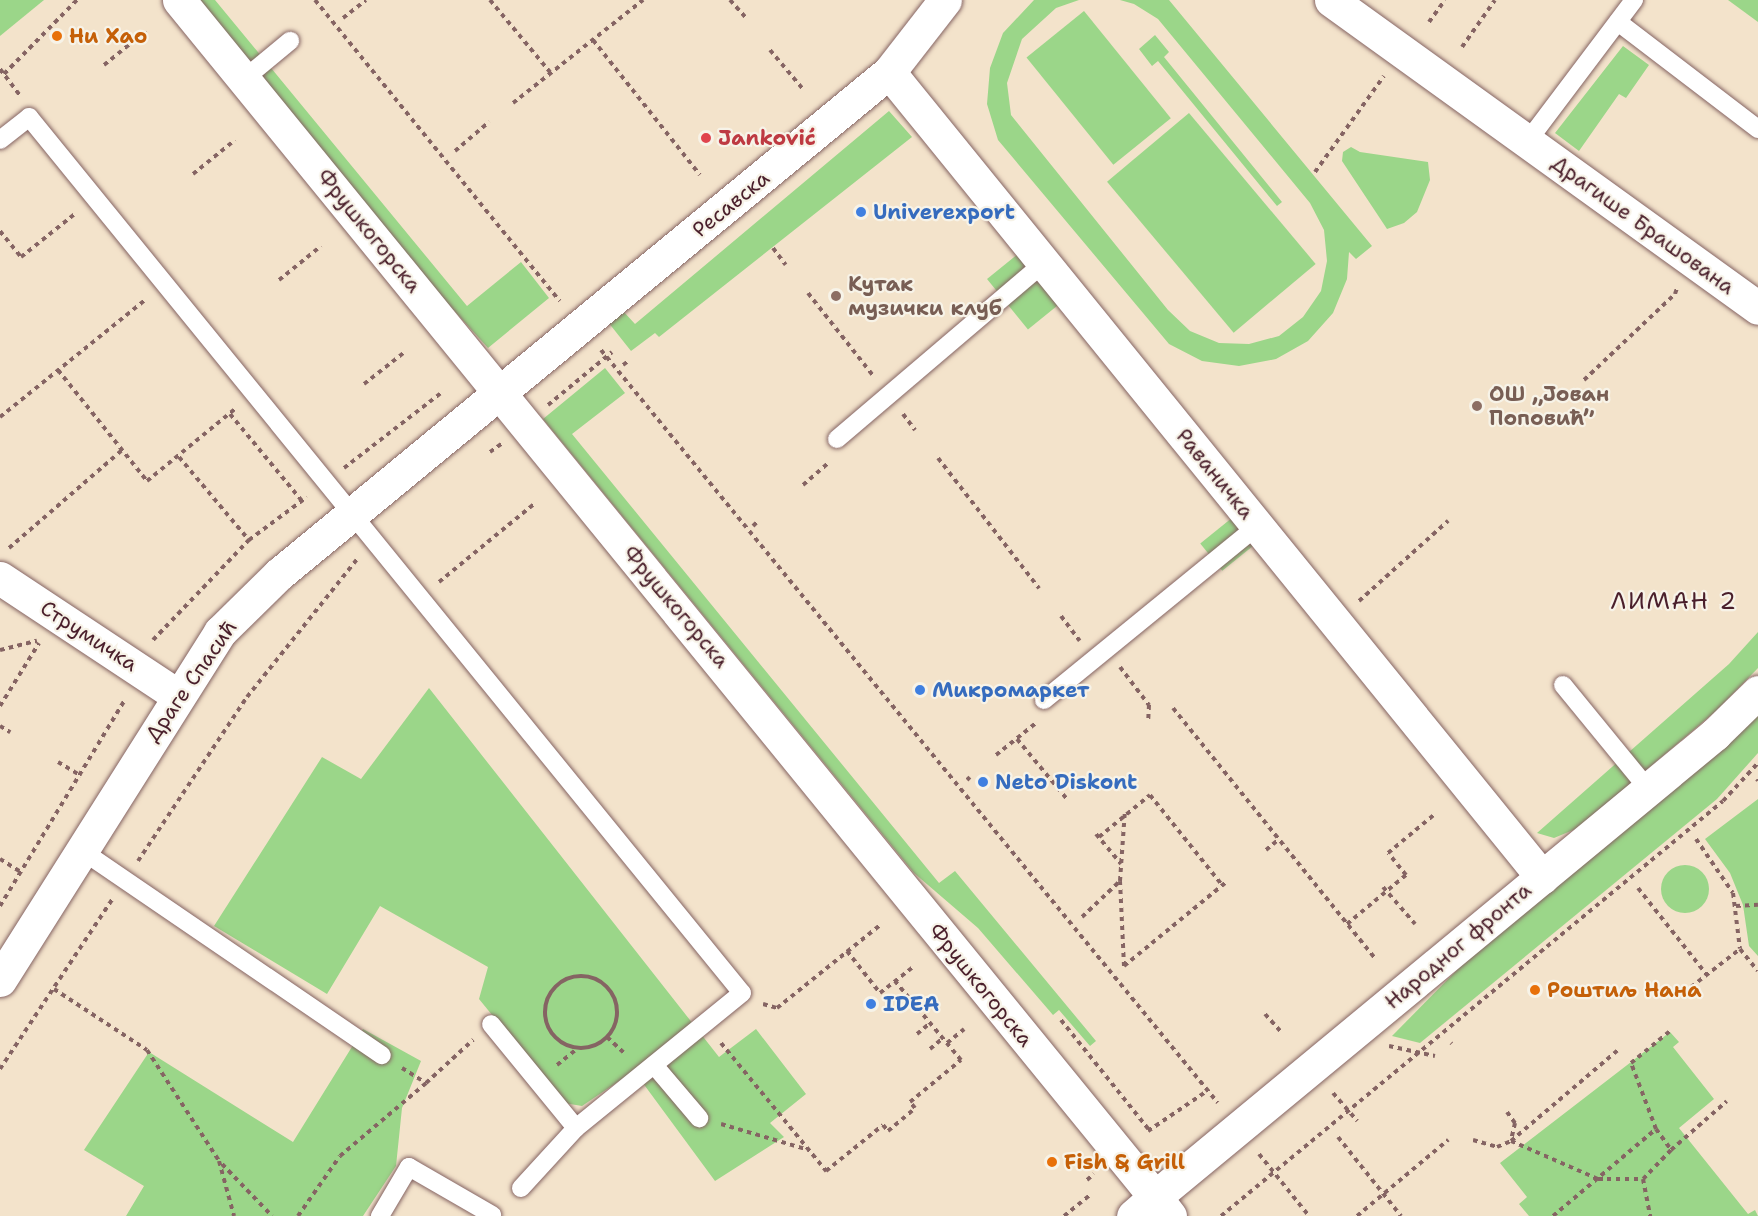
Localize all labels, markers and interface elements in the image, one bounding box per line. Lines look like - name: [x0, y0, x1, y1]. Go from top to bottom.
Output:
- place label: Ни Хао: [69, 23, 147, 49]
- marker: Ни Хао: [50, 29, 64, 43]
- place label: Janković: [718, 125, 816, 151]
- marker: Janković: [699, 131, 713, 145]
- street label: Драгише Брашована: [1547, 150, 1739, 300]
- street label: Фрушкогорска: [312, 164, 426, 298]
- street label: Ресавска: [687, 165, 775, 243]
- place label: Univerexport: [873, 199, 1015, 225]
- marker: Univerexport: [854, 205, 868, 219]
- place label: Кутак музички клуб: [848, 271, 1002, 321]
- marker: Кутак музички клуб: [829, 289, 843, 303]
- place label: ОШ „Јован Поповић”: [1489, 381, 1609, 431]
- marker: ОШ „Јован Поповић”: [1470, 399, 1484, 413]
- street label: Раваничка: [1171, 424, 1259, 524]
- street label: Фрушкогорска: [618, 541, 734, 673]
- district label: ЛИМАН 2: [1611, 588, 1737, 616]
- street label: Струмичка: [36, 595, 142, 677]
- street label: Драге Спасић: [140, 615, 242, 747]
- place label: Микромаркет: [932, 677, 1089, 703]
- marker: Микромаркет: [913, 683, 927, 697]
- place label: Neto Diskont: [995, 769, 1137, 795]
- marker: Neto Diskont: [976, 775, 990, 789]
- street label: Народног фронта: [1380, 878, 1536, 1014]
- street label: Фрушкогорска: [924, 918, 1038, 1052]
- place label: Роштиљ Нана: [1547, 977, 1702, 1003]
- marker: Роштиљ Нана: [1528, 983, 1542, 997]
- place label: IDEA: [883, 991, 939, 1017]
- marker: IDEA: [864, 997, 878, 1011]
- place label: Fish & Grill: [1064, 1149, 1185, 1175]
- marker: Fish & Grill: [1045, 1155, 1059, 1169]

